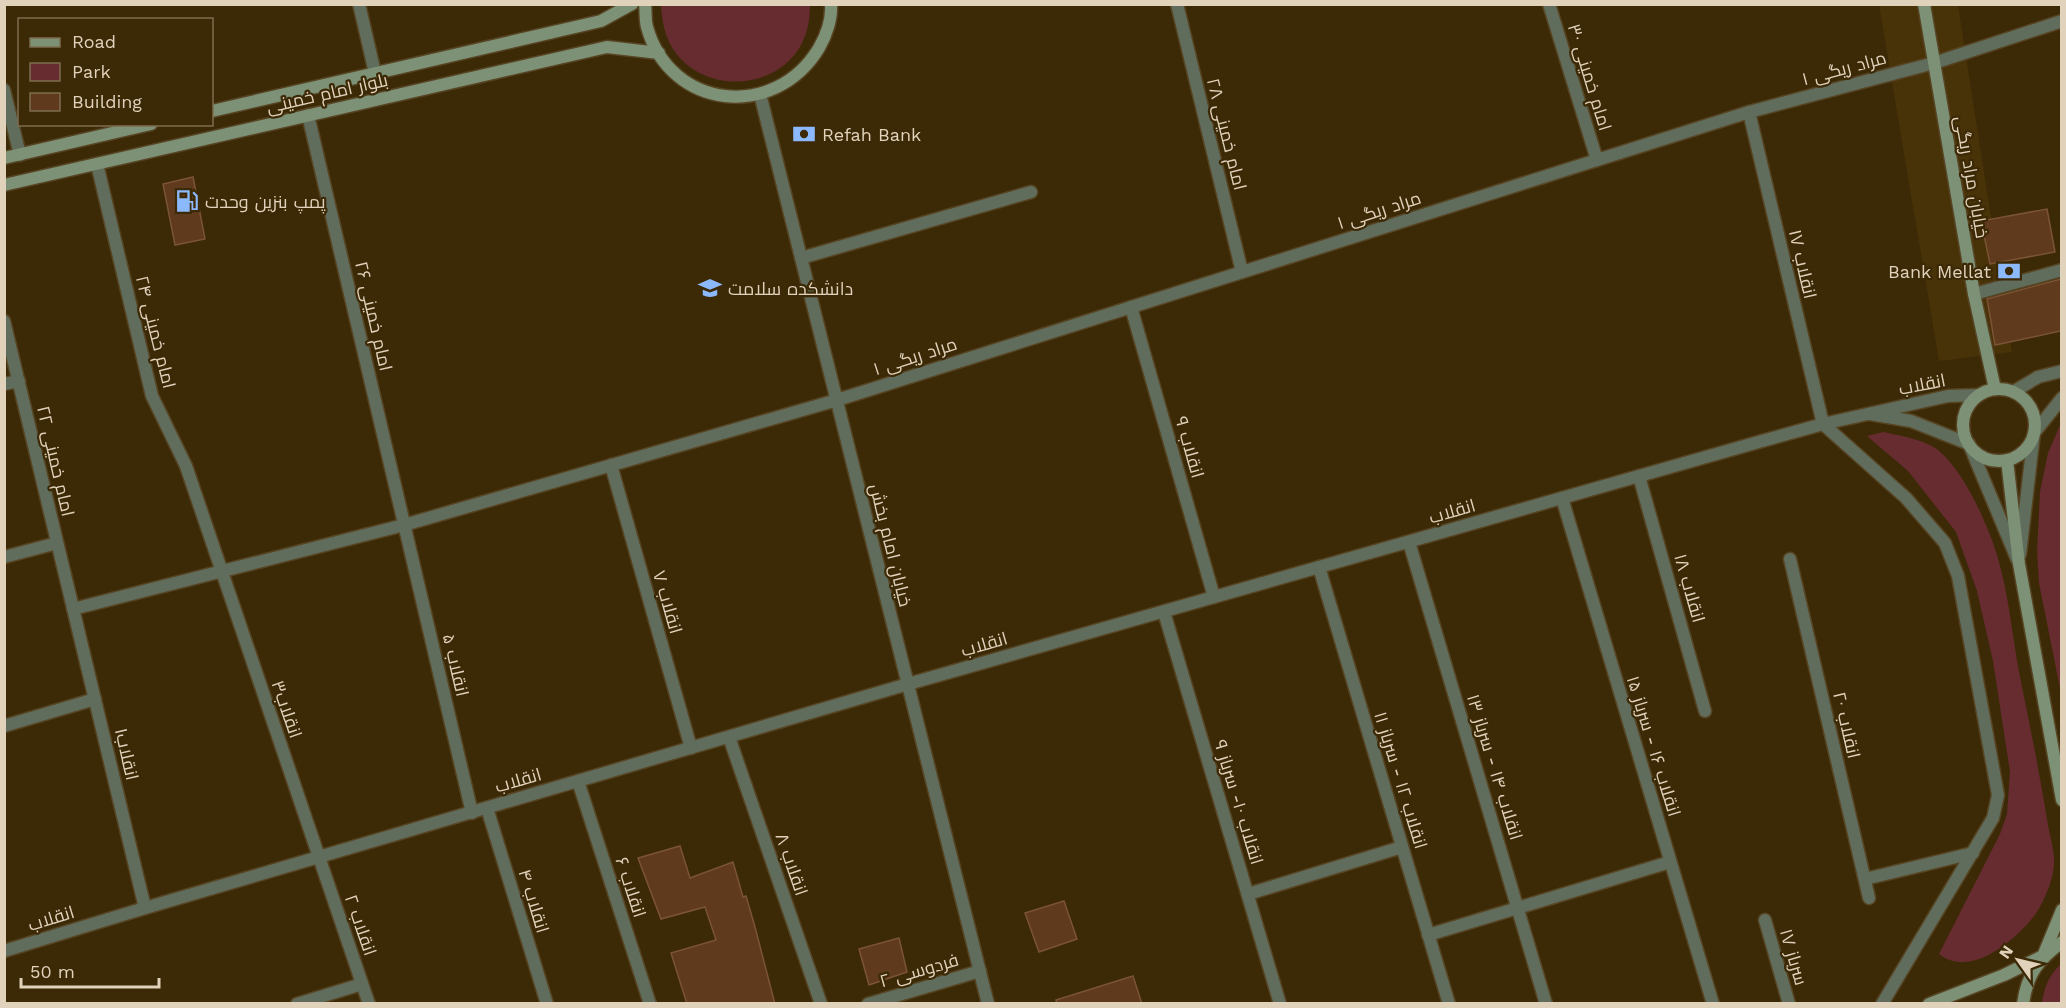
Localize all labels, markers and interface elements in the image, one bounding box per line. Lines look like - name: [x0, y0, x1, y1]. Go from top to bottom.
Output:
- legend: [18, 18, 213, 126]
- street label: امام خمینی ۳۰: [1562, 21, 1616, 134]
- text: Road: [72, 31, 116, 52]
- street label: مراد ریگی ۱: [1799, 47, 1889, 90]
- text: Park: [72, 61, 111, 82]
- street label: بلوار امام خمینی: [264, 69, 390, 119]
- street label: امام خمینی ۲۸: [1201, 76, 1251, 193]
- text: Building: [72, 91, 142, 112]
- street label: خیابان مراد ریگی: [1950, 114, 1993, 240]
- bank icon: Refah Bank: [791, 121, 817, 147]
- place label: Refah Bank: [822, 124, 921, 145]
- street label: مراد ریگی ۱: [1335, 187, 1424, 234]
- fuel station icon: پمپ بنزین وحدت: [174, 188, 200, 214]
- place label: پمپ بنزین وحدت: [205, 191, 326, 214]
- street label: انقلاب ۱۷: [1785, 227, 1821, 301]
- bank icon: Bank Mellat: [1996, 258, 2022, 284]
- street label: امام خمینی ۲۶: [349, 259, 397, 373]
- place label: Bank Mellat: [1888, 261, 1991, 282]
- street label: امام خمینی ۲۴: [130, 274, 180, 391]
- school or university icon: دانشکده سلامت: [697, 275, 723, 301]
- place label: دانشکده سلامت: [728, 278, 853, 299]
- street label: مراد ریگی ۱: [871, 333, 960, 380]
- street label: انقلاب: [1897, 369, 1947, 399]
- street label: امام خمینی ۲۲: [31, 404, 79, 519]
- street label: انقلاب ۹: [1171, 414, 1209, 480]
- street label: خیابان امام بخش: [864, 481, 916, 609]
- street label: انقلاب: [1426, 494, 1478, 528]
- street label: انقلاب ۱۸: [1670, 551, 1710, 625]
- street label: انقلاب ۷: [649, 568, 687, 636]
- street label: انقلاب: [958, 627, 1010, 661]
- street label: انقلاب ۵: [439, 632, 473, 698]
- street label: انقلاب ۱۶ - سرباز ۱۵: [1622, 673, 1685, 819]
- street label: انقلاب۳: [267, 677, 307, 741]
- street label: انقلاب ۲۰: [1829, 690, 1865, 760]
- street label: انقلاب ۱۴ - سرباز ۱۳: [1462, 692, 1527, 843]
- street label: انقلاب ۱۲ - سرباز ۱۱: [1369, 709, 1432, 851]
- street label: انقلاب۱: [111, 726, 143, 782]
- street label: انقلاب ۱۰- سرباز ۹: [1209, 737, 1268, 867]
- street label: انقلاب: [492, 763, 544, 797]
- street label: انقلاب ۸: [772, 830, 812, 898]
- street label: انقلاب ۶: [611, 854, 651, 920]
- street label: انقلاب ۴: [514, 867, 554, 935]
- street label: انقلاب ۲: [341, 892, 381, 958]
- street label: انقلاب: [25, 901, 77, 935]
- street label: سرباز ۱۷: [1775, 926, 1812, 988]
- north arrow: [1988, 930, 2048, 990]
- text: N: [1995, 942, 2017, 962]
- street label: فردوسی ۲: [877, 949, 961, 992]
- scale bar: [21, 951, 159, 989]
- text: 50 m: [30, 961, 75, 982]

